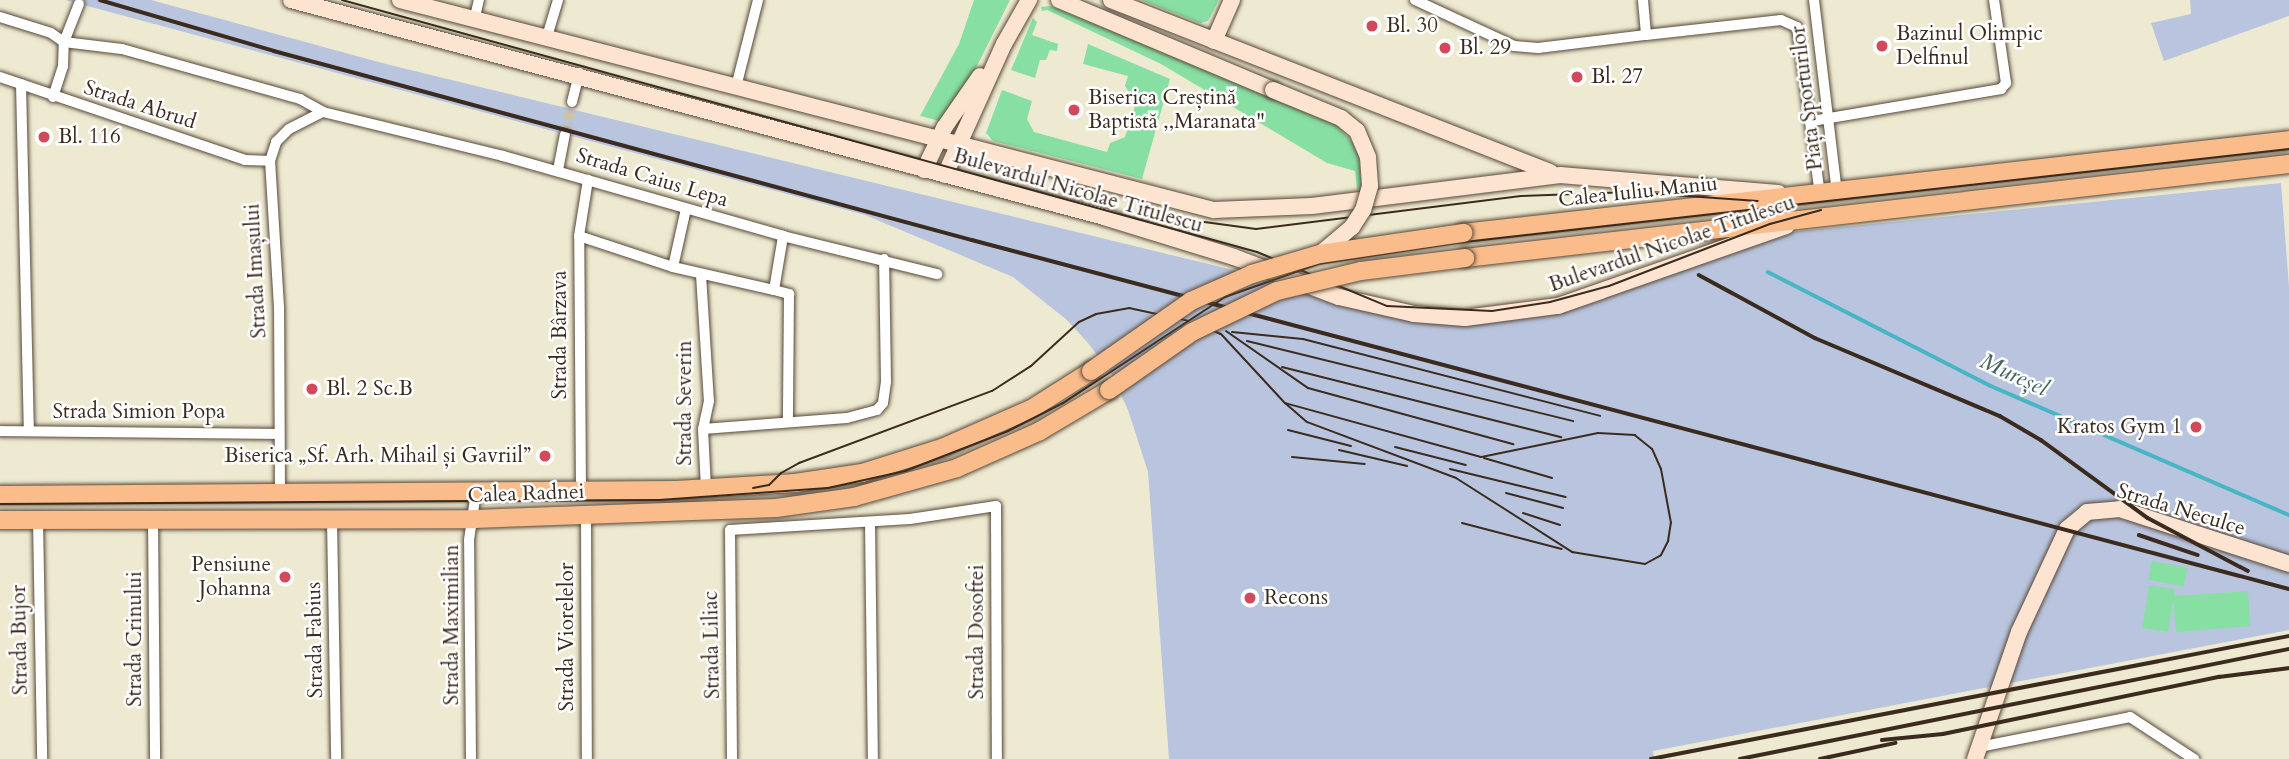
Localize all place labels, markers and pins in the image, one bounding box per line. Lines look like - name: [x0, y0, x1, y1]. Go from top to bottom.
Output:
- place label: Bl. 30: [1386, 13, 1438, 39]
- marker: Bl. 30: [1364, 18, 1380, 34]
- place label: Bazinul Olimpic Delfinul: [1896, 21, 2043, 71]
- place label: Bl. 29: [1459, 35, 1511, 61]
- marker: Bazinul Olimpic Delfinul: [1874, 38, 1890, 54]
- marker: Bl. 29: [1437, 40, 1453, 56]
- place label: Bl. 27: [1591, 64, 1643, 90]
- marker: Bl. 27: [1569, 69, 1585, 85]
- place label: Biserica Creștină Baptistă ,,Maranata": [1088, 85, 1265, 135]
- marker: Biserica Creștină Baptistă ,,Maranata": [1066, 102, 1082, 118]
- place label: Bl. 116: [58, 124, 121, 150]
- marker: Bl. 116: [36, 129, 52, 145]
- place label: Bl. 2 Sc.B: [326, 376, 413, 402]
- marker: Bl. 2 Sc.B: [304, 381, 320, 397]
- place label: Kratos Gym 1: [2057, 414, 2182, 440]
- marker: Kratos Gym 1: [2188, 419, 2204, 435]
- place label: Biserica „Sf. Arh. Mihail și Gavriil”: [224, 443, 531, 469]
- marker: Biserica „Sf. Arh. Mihail și Gavriil”: [537, 448, 553, 464]
- place label: Pensiune Johanna: [191, 552, 271, 602]
- marker: Pensiune Johanna: [277, 569, 293, 585]
- place label: Recons: [1264, 585, 1328, 611]
- marker: Recons: [1242, 590, 1258, 606]

